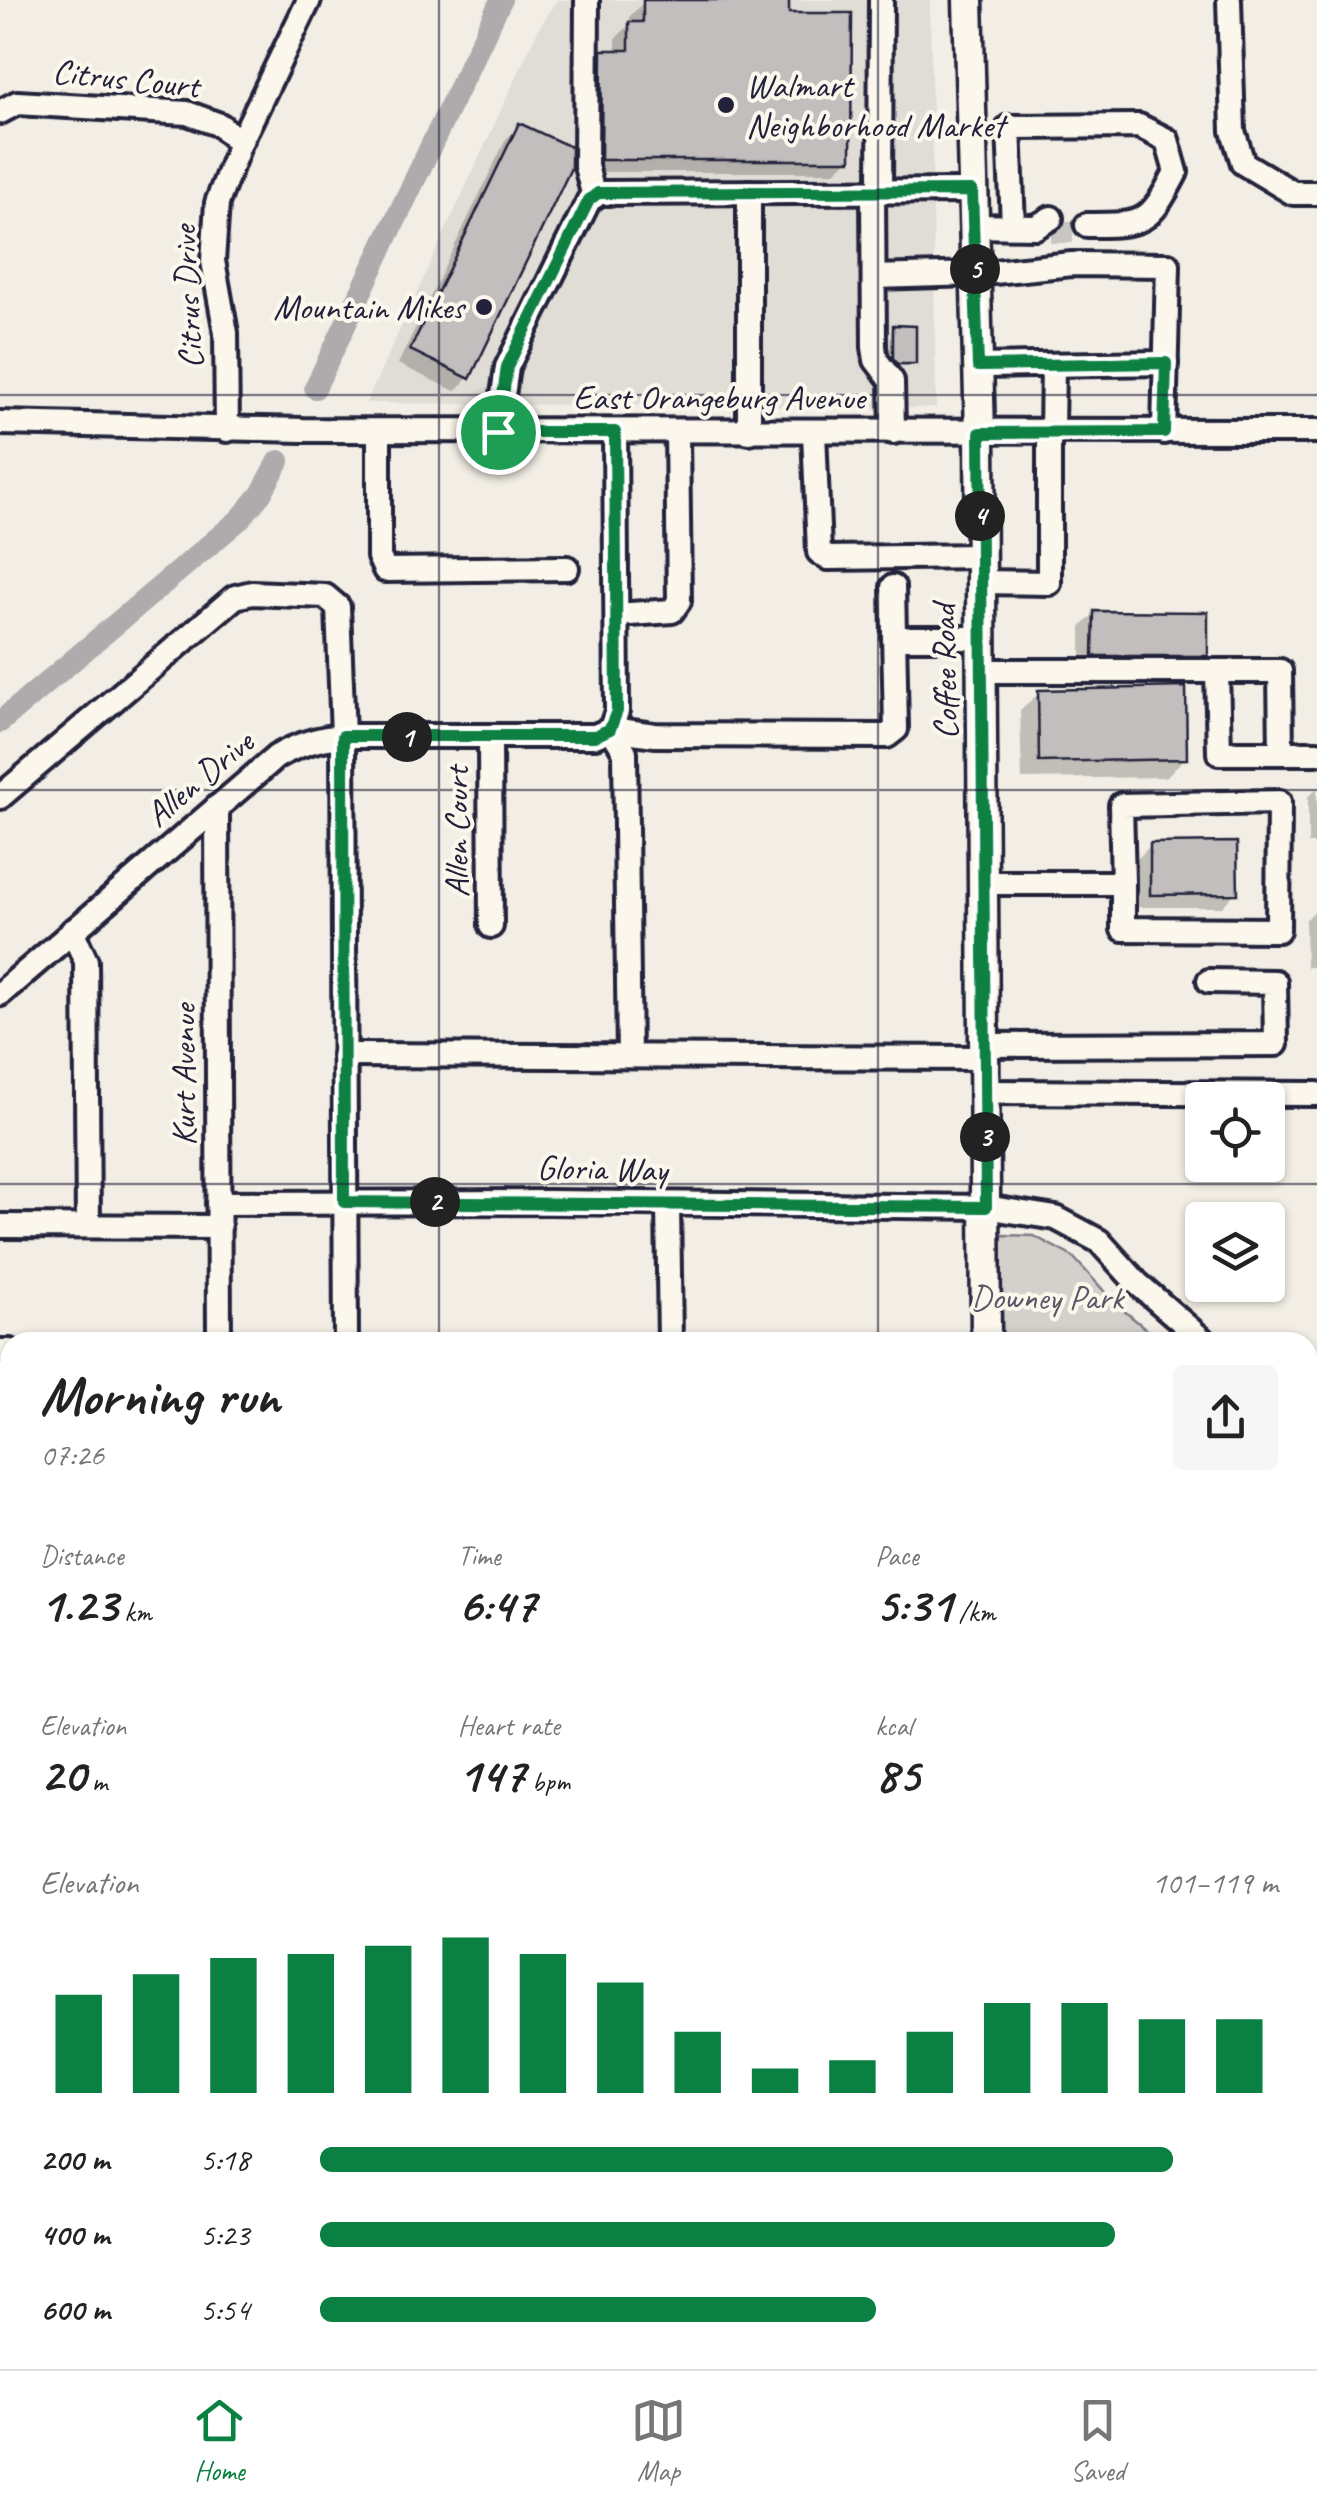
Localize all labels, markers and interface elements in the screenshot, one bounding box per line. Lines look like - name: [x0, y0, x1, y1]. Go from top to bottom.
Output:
- street label: Citrus Court: [51, 48, 205, 109]
- place label: Walmart Neighborhood Market: [746, 63, 1009, 148]
- marker: Walmart Neighborhood Market: [715, 94, 737, 116]
- street label: Citrus Drive: [161, 222, 214, 370]
- pin: 5: [950, 244, 1000, 294]
- text: 5: [969, 251, 981, 286]
- place label: Mountain Mikes: [273, 285, 467, 330]
- marker: Mountain Mikes: [473, 296, 495, 318]
- street label: East Orangeburg Avenue: [573, 375, 867, 420]
- pin: [456, 390, 541, 475]
- icon: arrive: [471, 405, 526, 460]
- pin: 4: [955, 491, 1005, 541]
- text: 4: [974, 498, 986, 533]
- street label: Coffee Road: [921, 599, 968, 740]
- pin: 1: [382, 712, 432, 762]
- street label: Allen Drive: [136, 718, 265, 837]
- text: 1: [401, 719, 413, 754]
- street label: Allen Court: [434, 763, 479, 898]
- street label: Kurt Avenue: [161, 1002, 206, 1146]
- map controls: [1185, 1082, 1285, 1302]
- button: locate: [1185, 1082, 1285, 1182]
- pin: 3: [960, 1112, 1010, 1162]
- text: 3: [979, 1119, 991, 1154]
- street label: Gloria Way: [537, 1145, 670, 1192]
- pin: 2: [410, 1177, 460, 1227]
- text: 2: [429, 1184, 441, 1219]
- button: layers: [1185, 1202, 1285, 1302]
- park label: Downey Park: [971, 1275, 1126, 1320]
- text: Morning run: [40, 1361, 280, 1431]
- button: share: [1173, 1365, 1278, 1470]
- text: 07:26: [40, 1434, 104, 1475]
- text: Distance: [40, 1538, 124, 1573]
- text: Time: [458, 1538, 501, 1573]
- text: Pace: [875, 1538, 918, 1573]
- text: 1.23: [40, 1573, 117, 1636]
- text: 6:47: [458, 1573, 536, 1636]
- text: 5:31: [875, 1573, 952, 1636]
- text: km: [117, 1594, 152, 1629]
- text: /km: [952, 1594, 995, 1629]
- text: Elevation: [40, 1708, 126, 1743]
- text: Heart rate: [458, 1708, 560, 1743]
- text: kcal: [875, 1708, 912, 1743]
- text: 20: [40, 1743, 85, 1806]
- text: 147: [458, 1743, 525, 1806]
- text: 85: [875, 1743, 920, 1806]
- text: m: [85, 1764, 107, 1799]
- text: bpm: [525, 1764, 570, 1799]
- text: Elevation: [40, 1862, 138, 1903]
- text: 101–119 m: [1152, 1862, 1278, 1903]
- text: 200 m: [40, 2139, 109, 2180]
- text: 5:18: [200, 2139, 250, 2180]
- text: 400 m: [40, 2214, 109, 2255]
- text: 5:23: [200, 2214, 250, 2255]
- text: 600 m: [40, 2289, 110, 2330]
- text: 5:54: [200, 2289, 250, 2330]
- tab: Home: [192, 2393, 247, 2488]
- tab: Map: [631, 2393, 686, 2488]
- tab: Saved: [1070, 2393, 1125, 2488]

